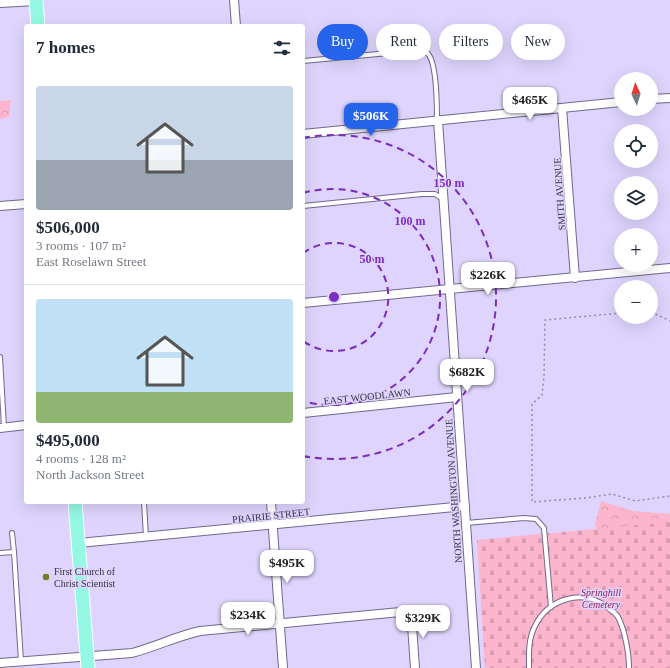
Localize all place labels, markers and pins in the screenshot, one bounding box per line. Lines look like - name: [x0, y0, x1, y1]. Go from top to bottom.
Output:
- pin: $465K: [502, 87, 558, 121]
- pin: $506K: [343, 103, 399, 137]
- pin: $226K: [460, 262, 516, 296]
- centre of rings: [327, 290, 341, 304]
- pin: $682K: [439, 359, 495, 393]
- pin: $495K: [259, 550, 315, 584]
- place label: First Church of Christ Scientist: [54, 566, 116, 589]
- marker: First Church of Christ Scientist: [41, 572, 51, 582]
- pin: $234K: [220, 602, 276, 636]
- pin: $329K: [395, 605, 451, 639]

